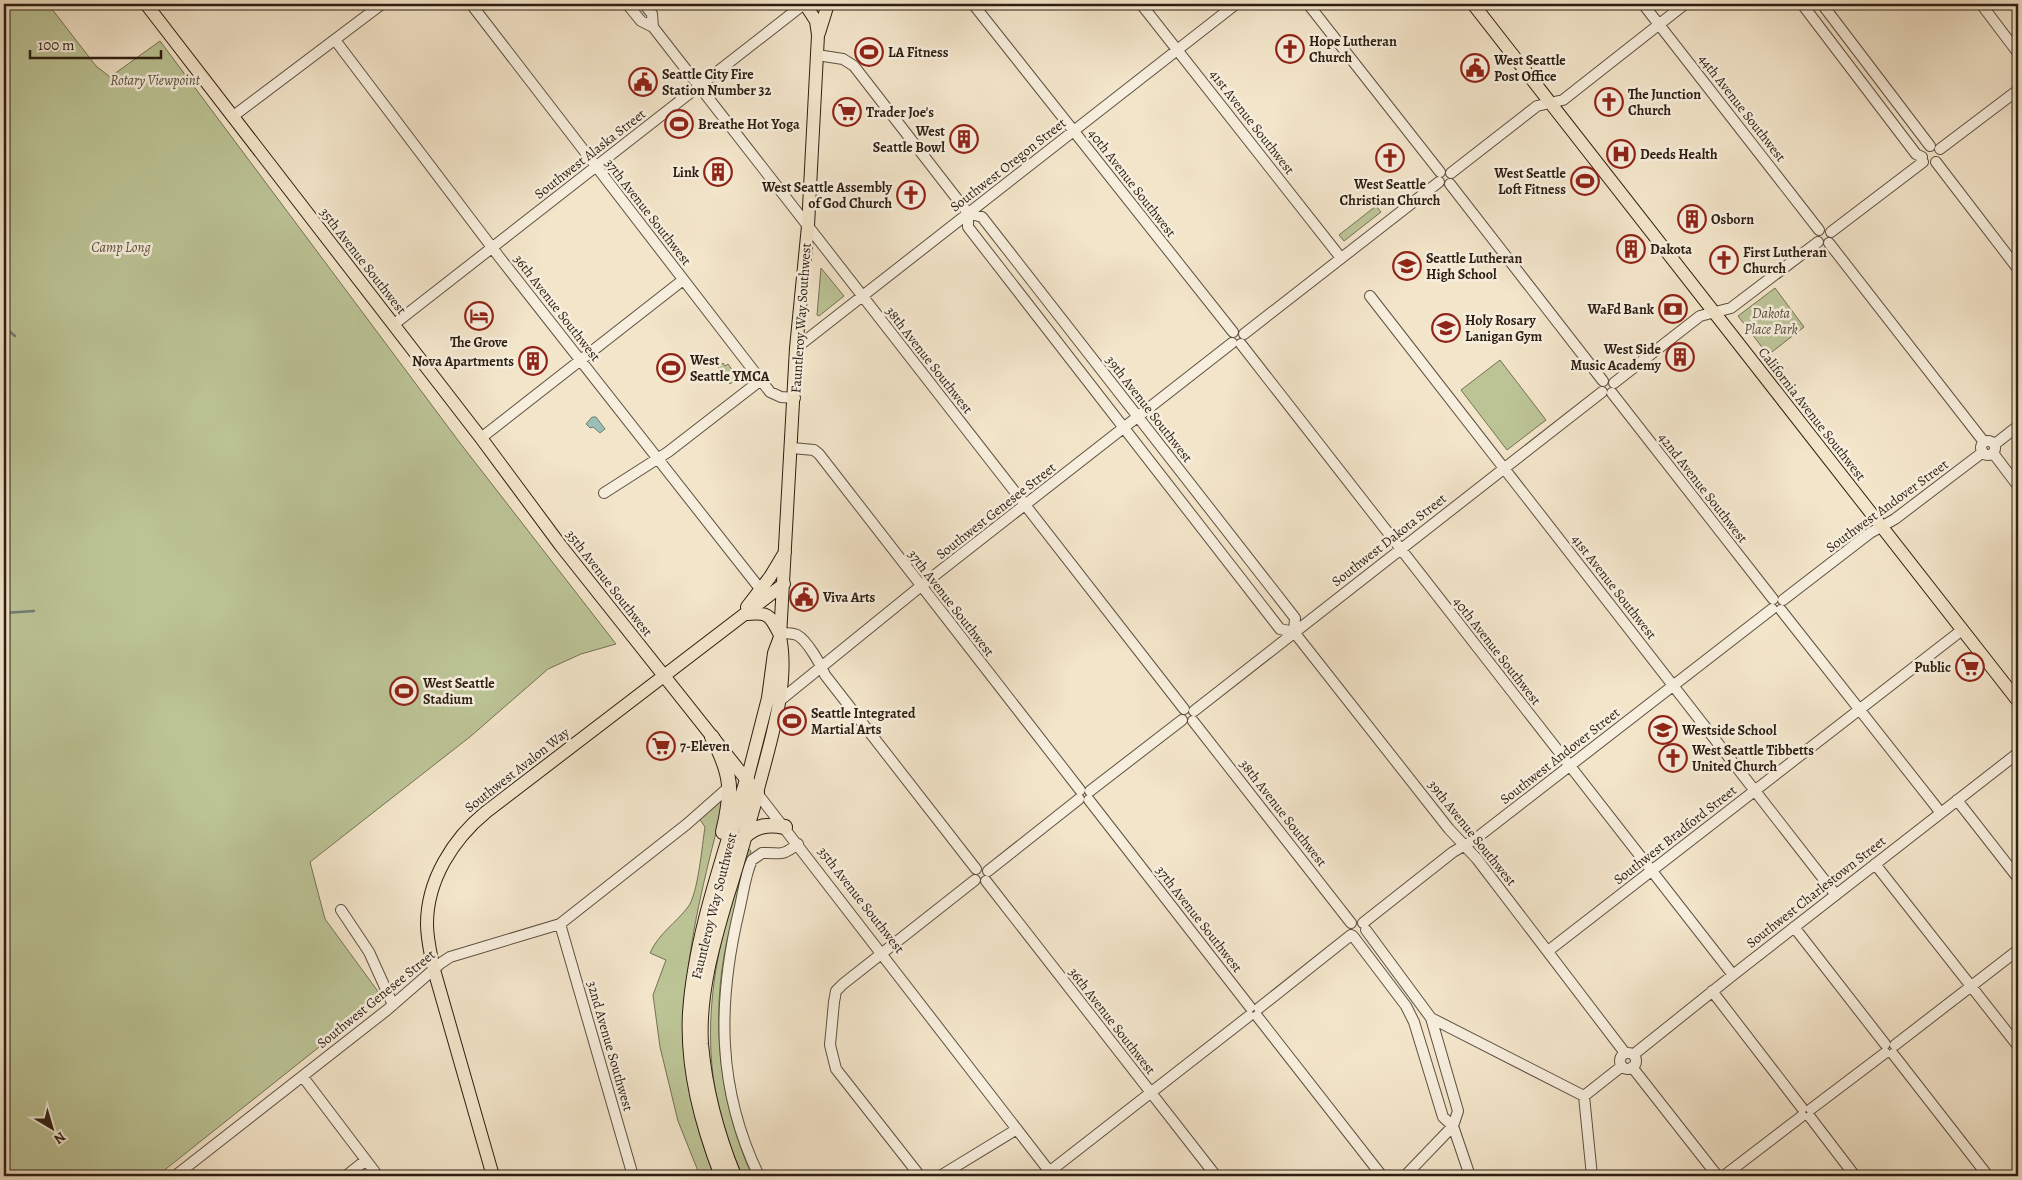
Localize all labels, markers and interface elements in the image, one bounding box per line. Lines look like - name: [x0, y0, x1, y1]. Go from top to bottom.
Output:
- scale bar: [30, 28, 161, 60]
- place label: Hope Lutheran Church: [1309, 32, 1397, 67]
- church icon: Hope Lutheran Church: [1275, 34, 1305, 64]
- text: 100 m: [38, 35, 75, 55]
- sports icon: LA Fitness: [854, 37, 884, 67]
- place label: LA Fitness: [888, 43, 949, 62]
- street label: 44th Avenue Southwest: [1694, 50, 1790, 166]
- place label: West Seattle Post Office: [1493, 51, 1566, 86]
- public building icon: West Seattle Post Office: [1460, 53, 1490, 83]
- place label: Seattle City Fire Station Number 32: [662, 65, 772, 100]
- street label: 41st Avenue Southwest: [1205, 66, 1299, 179]
- public building icon: Seattle City Fire Station Number 32: [628, 67, 658, 97]
- park label: Rotary Viewpoint: [110, 71, 201, 90]
- place label: The Junction Church: [1628, 85, 1701, 120]
- church icon: The Junction Church: [1594, 87, 1624, 117]
- supermarket icon: Trader Joe's: [832, 97, 862, 127]
- place label: Trader Joe's: [866, 103, 934, 122]
- street label: Southwest Alaska Street: [530, 104, 650, 203]
- sports icon: Breathe Hot Yoga: [664, 109, 694, 139]
- street label: Southwest Oregon Street: [946, 113, 1070, 216]
- place label: Breathe Hot Yoga: [698, 115, 800, 134]
- place label: West Seattle Bowl: [873, 122, 945, 157]
- building icon: West Seattle Bowl: [949, 124, 979, 154]
- street label: 40th Avenue Southwest: [1084, 125, 1181, 241]
- hospital icon: Deeds Health: [1606, 139, 1636, 169]
- church icon: West Seattle Christian Church: [1375, 143, 1405, 173]
- place label: Deeds Health: [1640, 145, 1718, 164]
- street label: 37th Avenue Southwest: [600, 155, 696, 270]
- building icon: Link: [703, 157, 733, 187]
- place label: Link: [672, 163, 700, 182]
- place label: West Seattle Loft Fitness: [1493, 164, 1567, 199]
- sports icon: West Seattle Loft Fitness: [1570, 166, 1600, 196]
- place label: West Seattle Christian Church: [1340, 175, 1441, 210]
- place label: West Seattle Assembly of God Church: [761, 178, 893, 213]
- church icon: West Seattle Assembly of God Church: [896, 180, 926, 210]
- street label: 35th Avenue Southwest: [315, 204, 411, 319]
- building icon: Osborn: [1677, 204, 1707, 234]
- place label: Osborn: [1711, 210, 1754, 229]
- building icon: Dakota: [1616, 234, 1646, 264]
- park label: Camp Long: [91, 238, 151, 257]
- place label: Dakota: [1650, 240, 1692, 259]
- street label: Fauntleroy Way Southwest: [786, 242, 816, 394]
- place label: First Lutheran Church: [1743, 243, 1827, 278]
- church icon: First Lutheran Church: [1709, 245, 1739, 275]
- place label: Seattle Lutheran High School: [1426, 249, 1523, 284]
- street label: 36th Avenue Southwest: [509, 250, 605, 366]
- school or university icon: Seattle Lutheran High School: [1392, 251, 1422, 281]
- bank icon: WaFd Bank: [1658, 294, 1688, 324]
- place label: WaFd Bank: [1587, 300, 1655, 319]
- hotel icon: The Grove: [464, 301, 494, 331]
- street label: 38th Avenue Southwest: [881, 302, 977, 418]
- park label: Dakota Place Park: [1744, 304, 1798, 339]
- place label: Holy Rosary Lanigan Gym: [1465, 311, 1543, 346]
- school or university icon: Holy Rosary Lanigan Gym: [1431, 313, 1461, 343]
- place label: The Grove: [450, 333, 508, 352]
- place label: West Side Music Academy: [1570, 340, 1662, 375]
- building icon: West Side Music Academy: [1665, 342, 1695, 372]
- street label: California Avenue Southwest: [1754, 343, 1870, 485]
- building icon: Nova Apartments: [518, 346, 548, 376]
- place label: West Seattle YMCA: [689, 351, 770, 386]
- street label: 39th Avenue Southwest: [1101, 351, 1197, 467]
- place label: Nova Apartments: [412, 352, 514, 371]
- sports icon: West Seattle YMCA: [656, 353, 686, 383]
- street label: 42nd Avenue Southwest: [1654, 429, 1752, 547]
- street label: Southwest Andover Street: [1822, 455, 1952, 557]
- street label: Southwest Genesee Street: [932, 458, 1060, 564]
- street label: Southwest Dakota Street: [1328, 489, 1451, 591]
- street label: 35th Avenue Southwest: [561, 526, 657, 641]
- street label: 41st Avenue Southwest: [1567, 531, 1661, 644]
- street label: 37th Avenue Southwest: [903, 546, 999, 661]
- public building icon: Viva Arts: [789, 582, 819, 612]
- place label: Viva Arts: [822, 588, 876, 607]
- street label: 40th Avenue Southwest: [1449, 593, 1546, 709]
- supermarket icon: Public: [1955, 652, 1985, 682]
- place label: Public: [1914, 658, 1951, 677]
- place label: West Seattle Stadium: [422, 674, 495, 709]
- sports icon: West Seattle Stadium: [389, 676, 419, 706]
- street label: Southwest Andover Street: [1496, 703, 1624, 809]
- place label: Seattle Integrated Martial Arts: [811, 704, 916, 739]
- sports icon: Seattle Integrated Martial Arts: [777, 706, 807, 736]
- school or university icon: Westside School: [1648, 715, 1678, 745]
- place label: Westside School: [1681, 721, 1777, 740]
- street label: Southwest Avalon Way: [461, 723, 574, 817]
- supermarket icon: 7-Eleven: [646, 731, 676, 761]
- place label: 7-Eleven: [680, 737, 730, 756]
- place label: West Seattle Tibbetts United Church: [1691, 741, 1814, 776]
- church icon: West Seattle Tibbetts United Church: [1658, 743, 1688, 773]
- street label: 38th Avenue Southwest: [1235, 755, 1331, 871]
- street label: 39th Avenue Southwest: [1423, 776, 1521, 890]
- street label: Southwest Bradford Street: [1610, 781, 1741, 889]
- street label: Fauntleroy Way Southwest: [687, 830, 742, 981]
- street label: Southwest Charlestown Street: [1742, 831, 1890, 952]
- street label: 35th Avenue Southwest: [813, 843, 909, 958]
- street label: 37th Avenue Southwest: [1151, 862, 1247, 977]
- street label: Southwest Genesee Street: [313, 945, 439, 1053]
- street label: 36th Avenue Southwest: [1064, 963, 1160, 1079]
- street label: 32nd Avenue Southwest: [582, 979, 638, 1114]
- north arrow: [28, 1102, 78, 1152]
- text: N: [50, 1127, 70, 1148]

